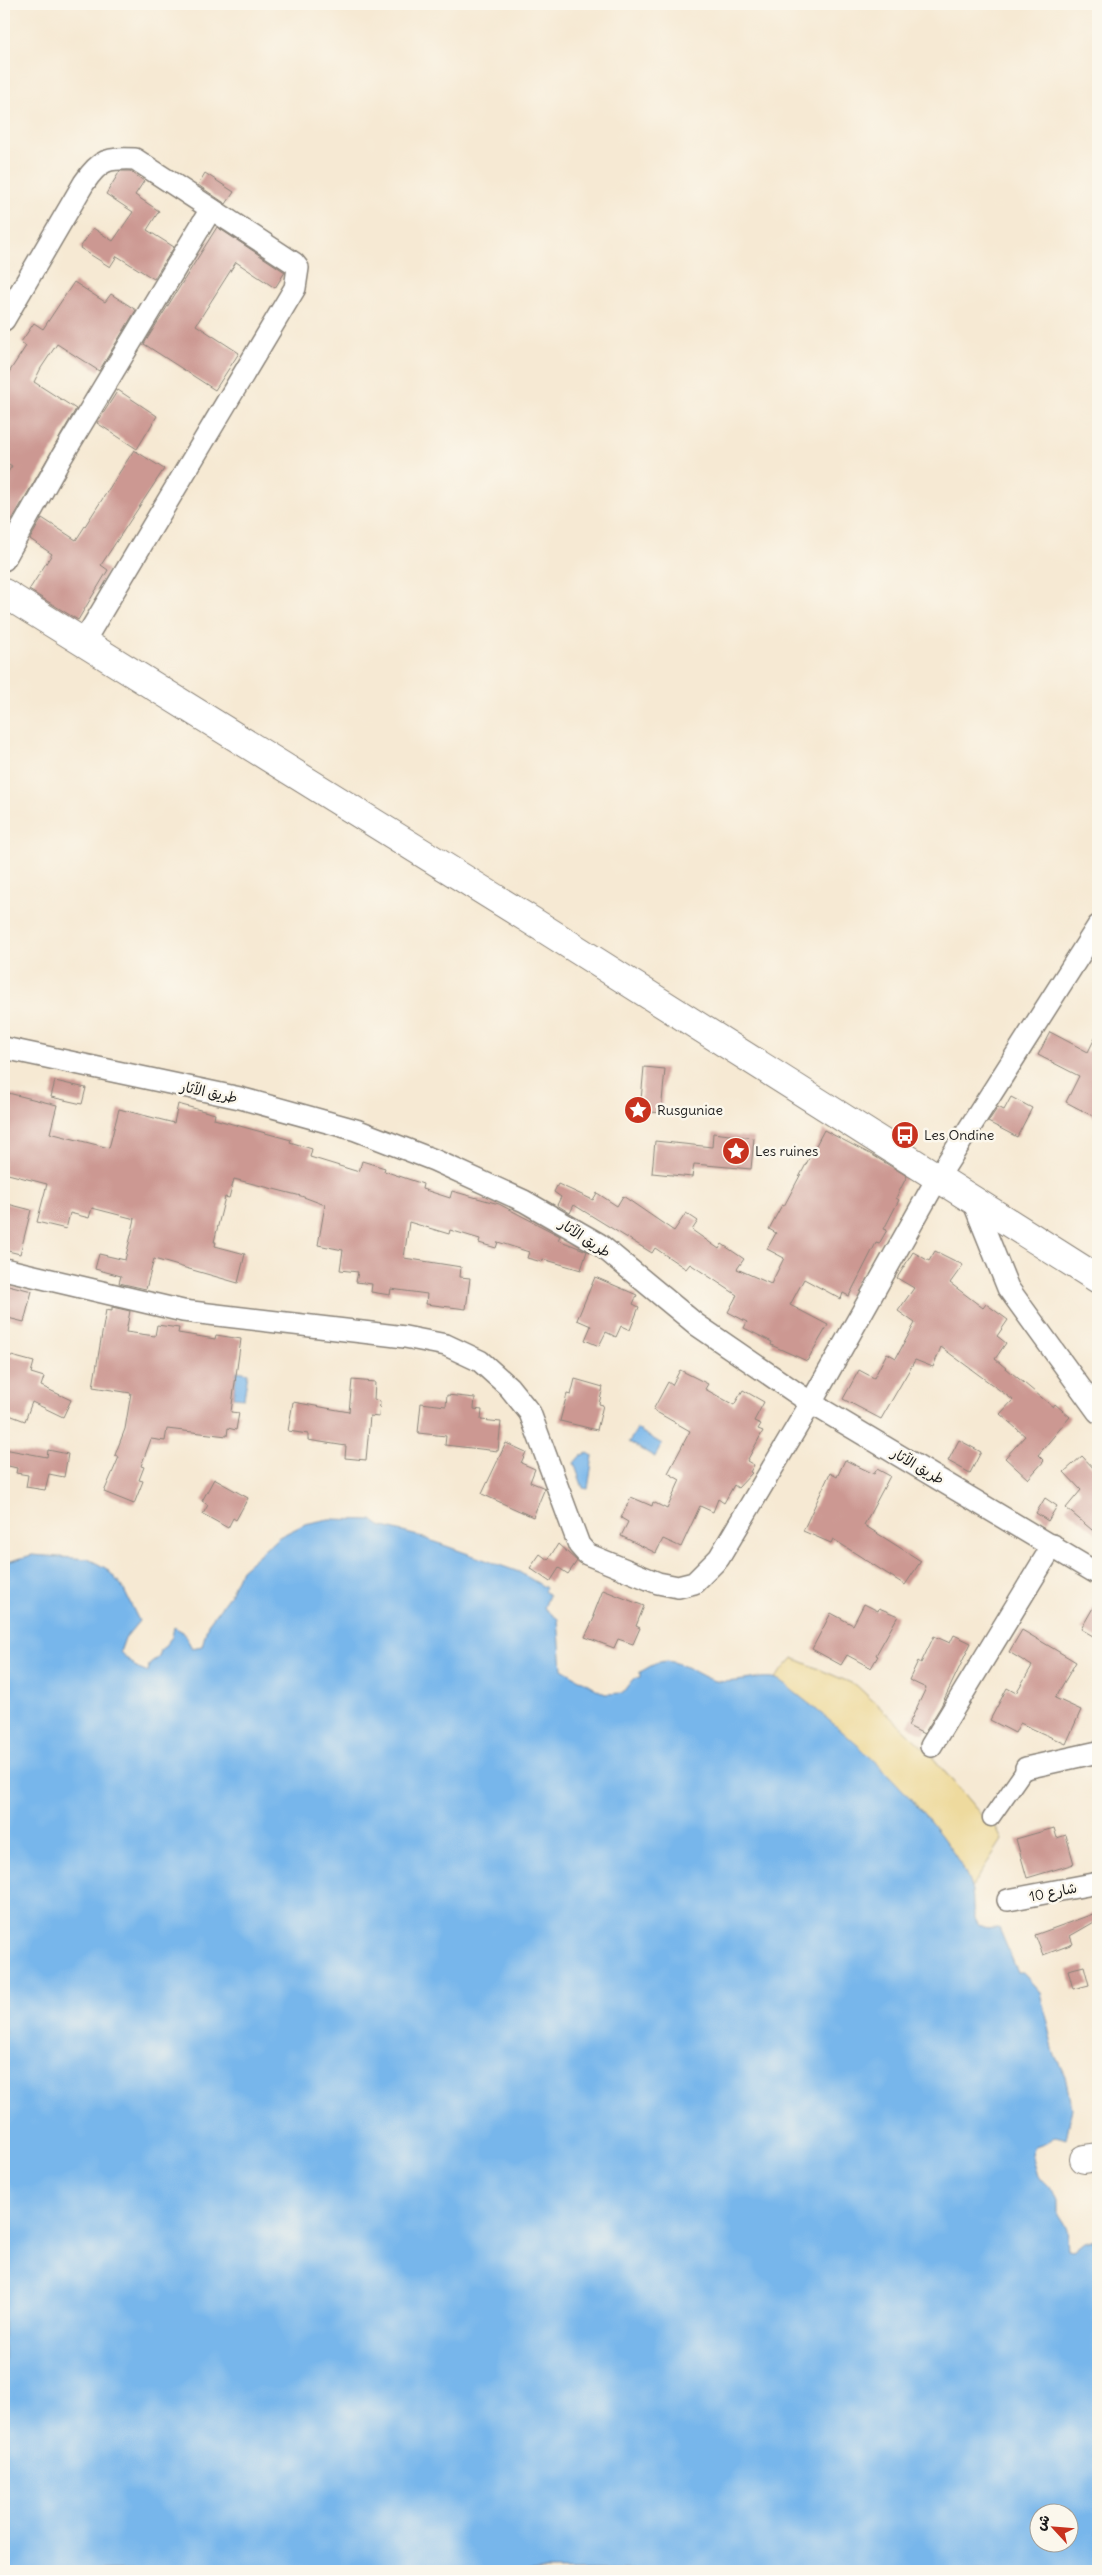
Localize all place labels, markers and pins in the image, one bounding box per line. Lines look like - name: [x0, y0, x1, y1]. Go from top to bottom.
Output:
- place icon: Rusguniae: [623, 1095, 653, 1125]
- place label: Rusguniae: [657, 1101, 723, 1119]
- bus stop icon: Les Ondine: [890, 1120, 920, 1150]
- place label: Les Ondine: [924, 1126, 994, 1144]
- place icon: Les ruines: [721, 1136, 751, 1166]
- place label: Les ruines: [755, 1142, 818, 1160]

